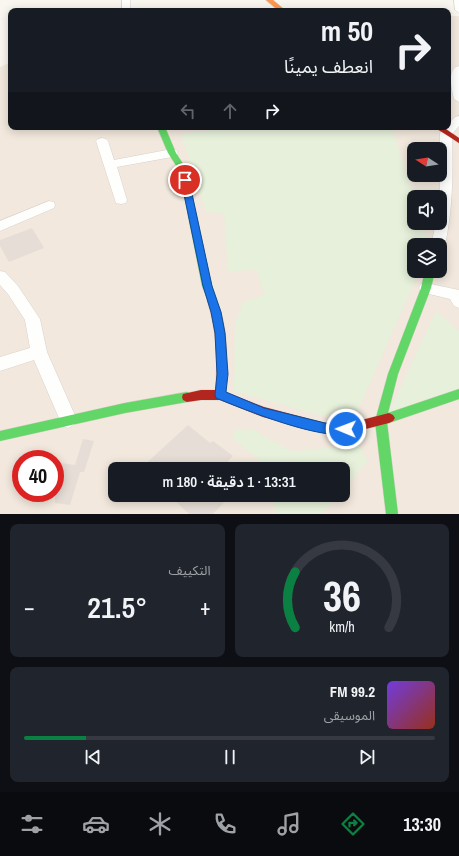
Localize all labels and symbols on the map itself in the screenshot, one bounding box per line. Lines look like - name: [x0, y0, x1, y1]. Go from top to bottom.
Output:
- north arrow: [407, 142, 447, 182]
- pin: [168, 163, 202, 197]
- position arrow: [325, 408, 367, 450]
- speed limit sign: 40: [12, 450, 64, 502]

